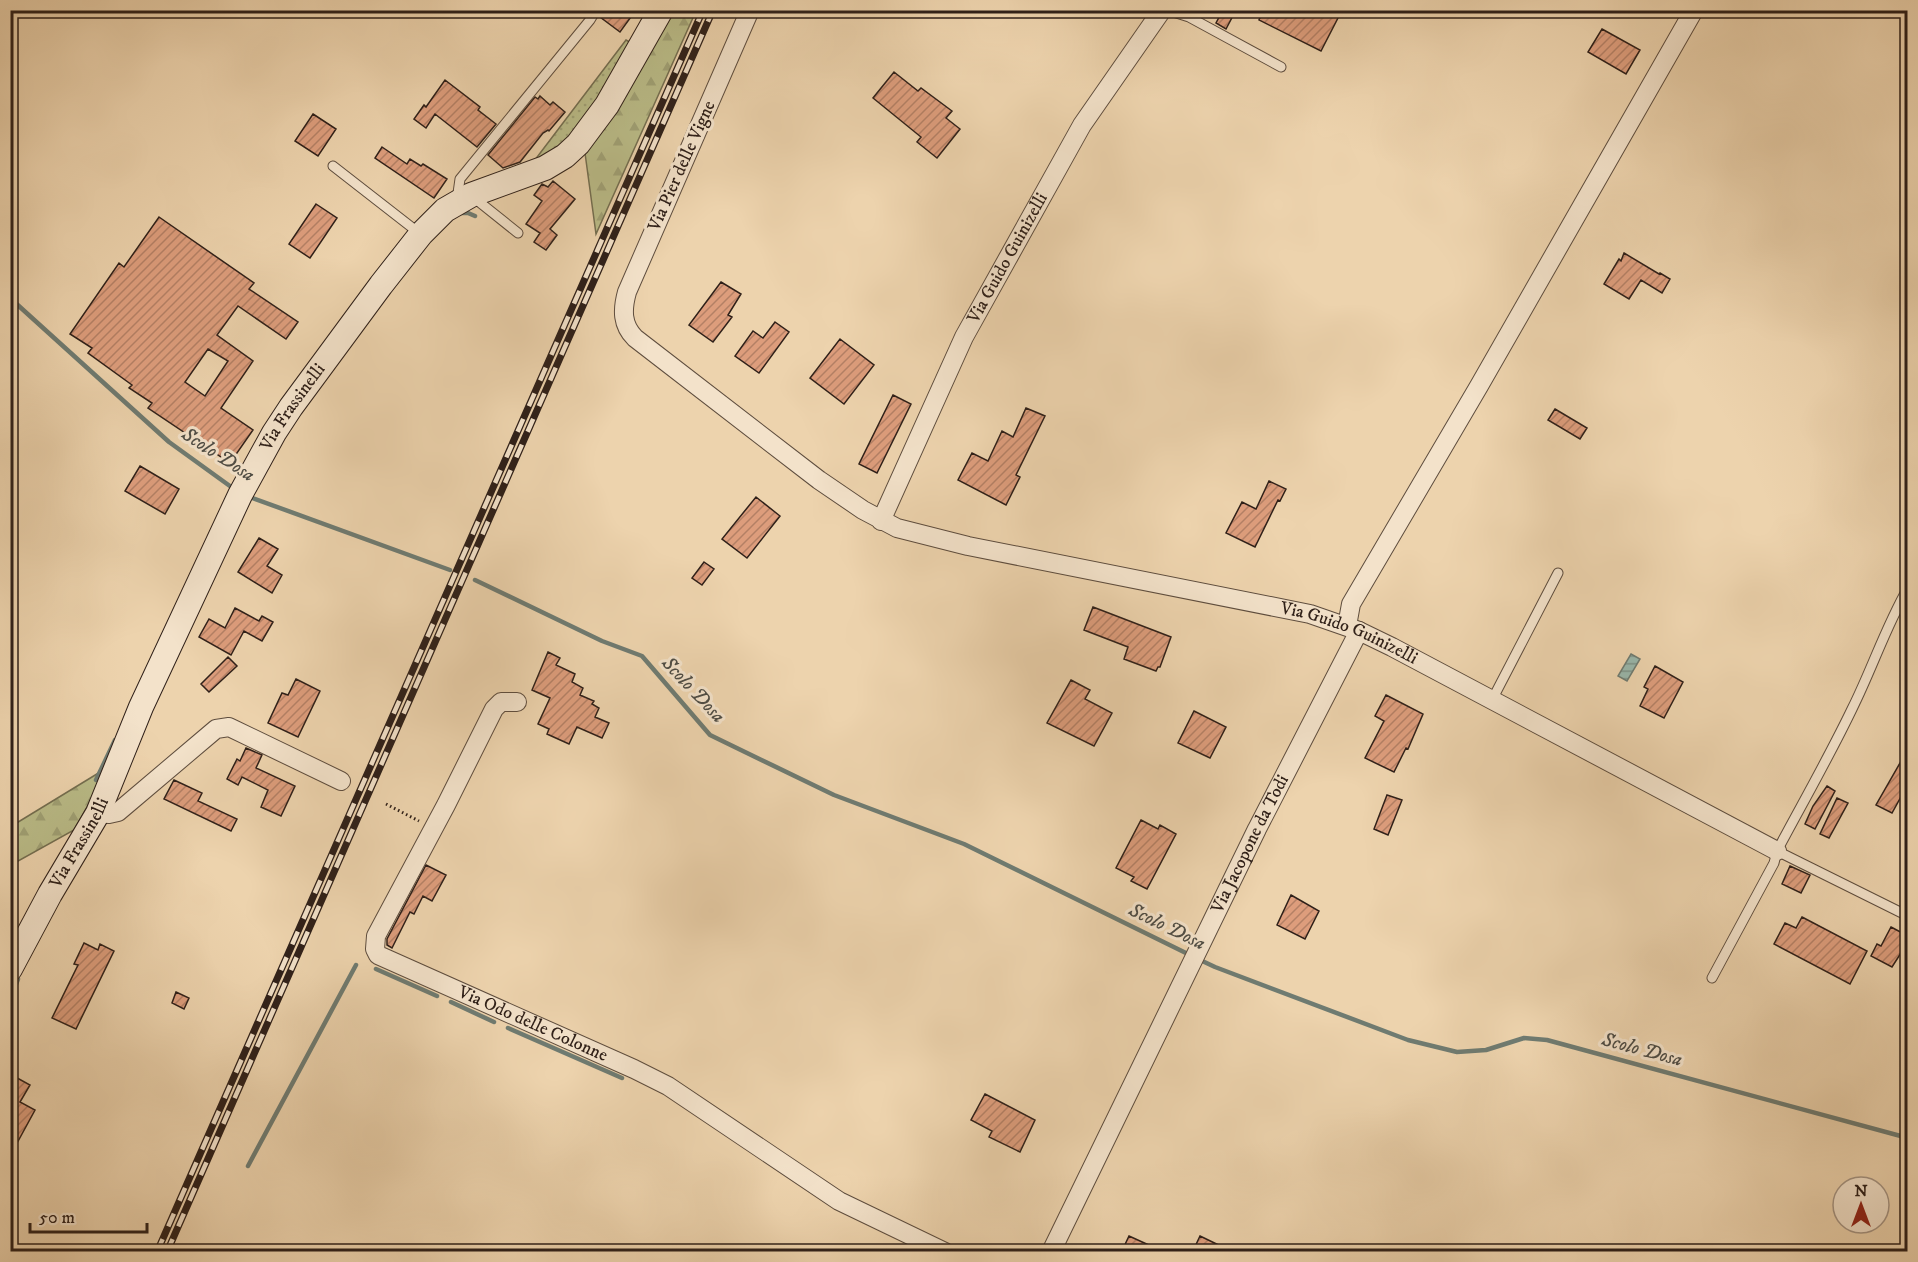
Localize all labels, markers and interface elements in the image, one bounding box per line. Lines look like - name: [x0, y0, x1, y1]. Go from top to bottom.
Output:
- street label: Via Pier delle Vigne: [643, 97, 721, 236]
- street label: Via Guido Guinizelli: [962, 189, 1053, 328]
- street label: Via Frassinelli: [255, 359, 330, 456]
- water label: Scolo Dosa: [176, 422, 259, 488]
- street label: Via Guido Guinizelli: [1278, 597, 1421, 669]
- water label: Scolo Dosa: [655, 651, 730, 729]
- street label: Via Jacopone da Todi: [1206, 771, 1294, 918]
- street label: Via Frassinelli: [44, 795, 114, 893]
- water label: Scolo Dosa: [1124, 897, 1209, 956]
- street label: Via Odo delle Colonne: [454, 981, 611, 1067]
- water label: Scolo Dosa: [1598, 1027, 1685, 1073]
- north arrow: [1831, 1175, 1891, 1235]
- text: N: [1854, 1181, 1868, 1201]
- scale bar: [30, 1196, 147, 1234]
- text: 50 m: [39, 1207, 75, 1229]

